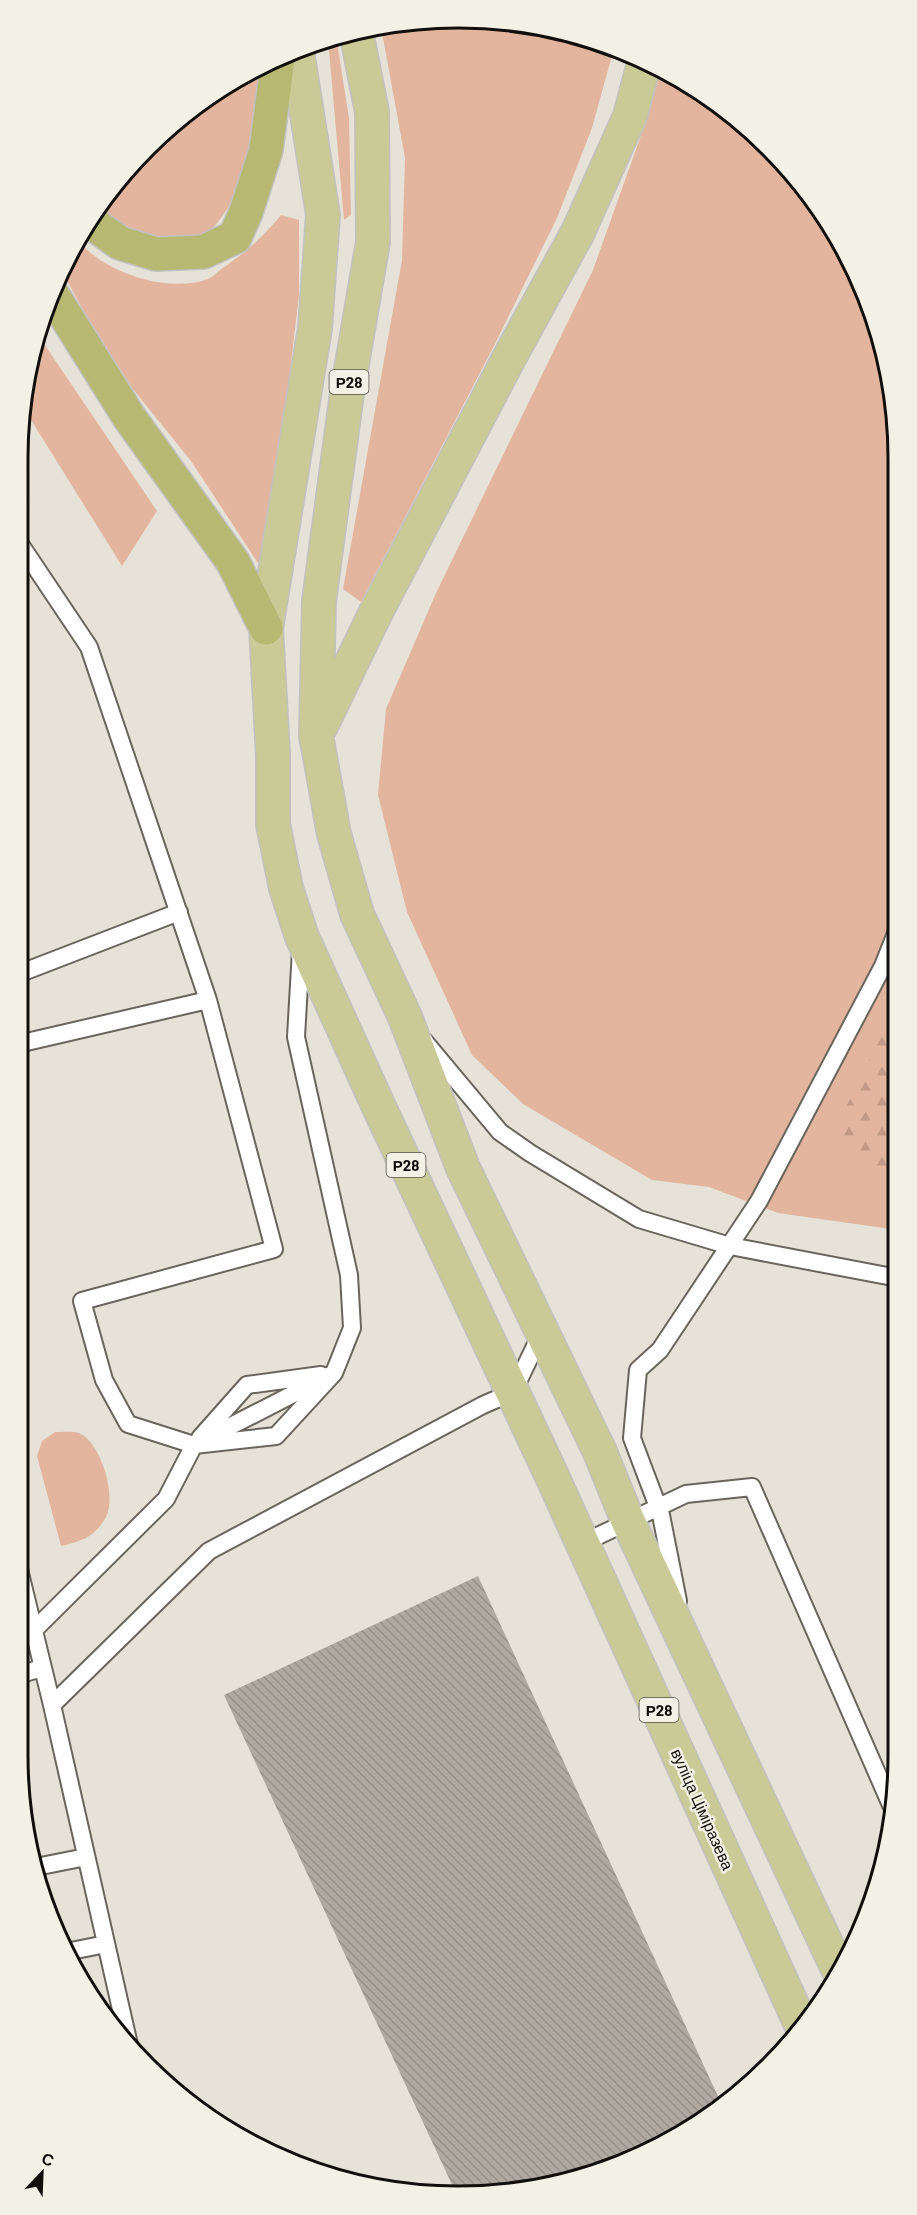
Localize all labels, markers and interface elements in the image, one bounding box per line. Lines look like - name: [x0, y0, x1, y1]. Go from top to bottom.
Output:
- road number: Р28: [330, 370, 368, 394]
- road number: Р28: [386, 1153, 426, 1177]
- road number: Р28: [640, 1698, 678, 1722]
- street label: вуліца Ціміразева: [668, 1745, 738, 1873]
- north arrow: [12, 2143, 72, 2203]
- text: С: [39, 2148, 57, 2170]

